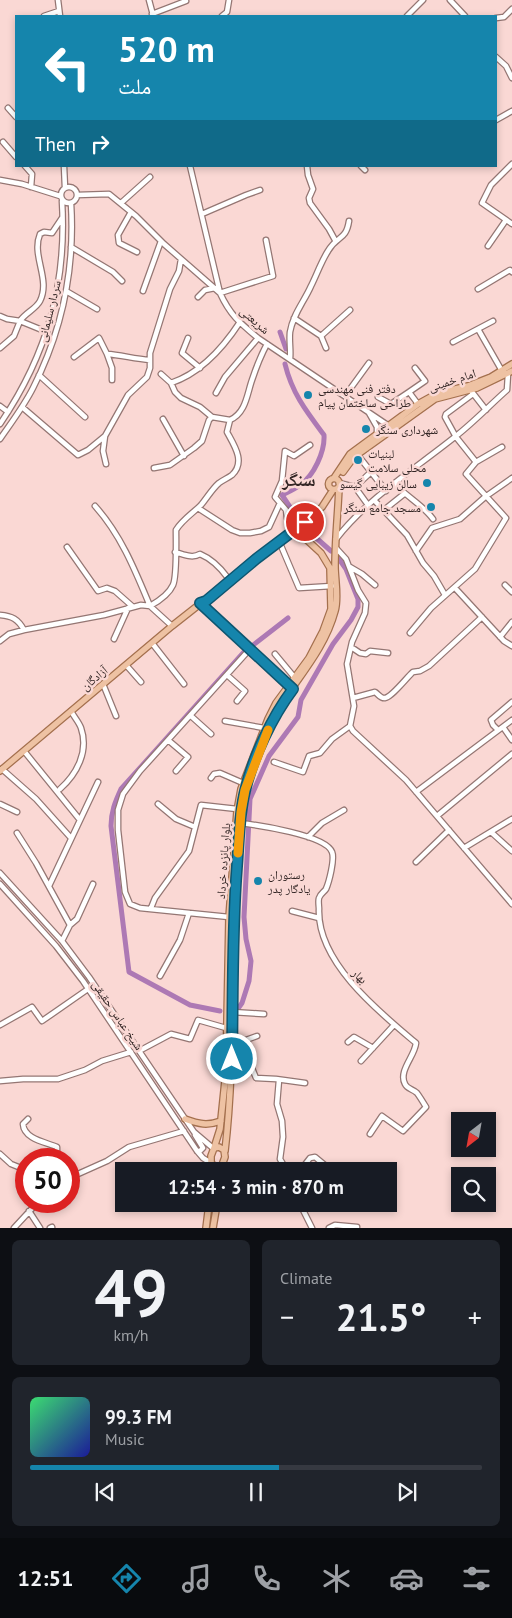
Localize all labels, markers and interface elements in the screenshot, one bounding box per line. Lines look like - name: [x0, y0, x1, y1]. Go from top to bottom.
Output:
- text: 520 m: [118, 26, 215, 72]
- icon: left: [35, 35, 100, 100]
- text: ملت: [118, 72, 151, 100]
- icon: right: [86, 130, 114, 158]
- text: Then: [35, 132, 76, 156]
- street label: سردار سلیمانی: [34, 278, 64, 343]
- street label: شریعتی: [237, 303, 273, 337]
- street label: امام خمینی: [426, 365, 478, 396]
- place label: دفتر فنی مهندسی طراحی ساختمان پیام: [318, 381, 411, 411]
- marker: دفتر فنی مهندسی طراحی ساختمان پیام: [302, 389, 314, 401]
- place label: شهرداری سنگر: [375, 422, 438, 437]
- marker: شهرداری سنگر: [360, 423, 372, 435]
- place label: لبنیات محلی سلامت: [368, 446, 426, 475]
- marker: لبنیات محلی سلامت: [352, 454, 364, 466]
- district label: سنگر: [281, 468, 316, 491]
- place label: سالن زیبایی گیسو: [340, 476, 417, 491]
- marker: سالن زیبایی گیسو: [421, 477, 433, 489]
- place label: مسجد جامع سنگر: [343, 500, 421, 515]
- pin: [284, 501, 326, 543]
- marker: مسجد جامع سنگر: [425, 501, 437, 513]
- icon: arrive: [291, 508, 319, 536]
- street label: آزادگان: [78, 662, 111, 694]
- street label: بلوار پانزده خرداد: [213, 822, 234, 900]
- place label: رستوران یادگار پدر: [267, 867, 311, 896]
- marker: رستوران یادگار پدر: [252, 875, 264, 887]
- street label: بهار: [348, 964, 371, 987]
- street label: شیخ عباس حقیقی: [89, 977, 147, 1053]
- position arrow: [205, 1032, 257, 1084]
- north arrow: [451, 1112, 496, 1158]
- map controls: [451, 1112, 496, 1212]
- speed limit sign: 50: [15, 1148, 80, 1213]
- button: search: [451, 1167, 496, 1212]
- text: 12:54 · 3 min · 870 m: [168, 1175, 344, 1199]
- text: 49: [94, 1250, 168, 1334]
- text: Climate: [280, 1268, 332, 1288]
- text: 21.5°: [336, 1292, 426, 1341]
- text: −: [280, 1298, 294, 1335]
- text: +: [468, 1298, 482, 1335]
- text: km/h: [113, 1325, 149, 1345]
- text: 99.3 FM: [105, 1405, 172, 1429]
- text: Music: [105, 1429, 145, 1449]
- icon: previous: [91, 1478, 119, 1506]
- icon: pause: [242, 1478, 270, 1506]
- icon: next: [393, 1478, 421, 1506]
- icon: directions: [109, 1561, 144, 1596]
- icon: music: [179, 1561, 214, 1596]
- icon: phone: [249, 1561, 284, 1596]
- icon: climate: [319, 1561, 354, 1596]
- icon: car: [389, 1561, 424, 1596]
- icon: filters: [459, 1561, 494, 1596]
- text: 12:51: [18, 1564, 73, 1592]

